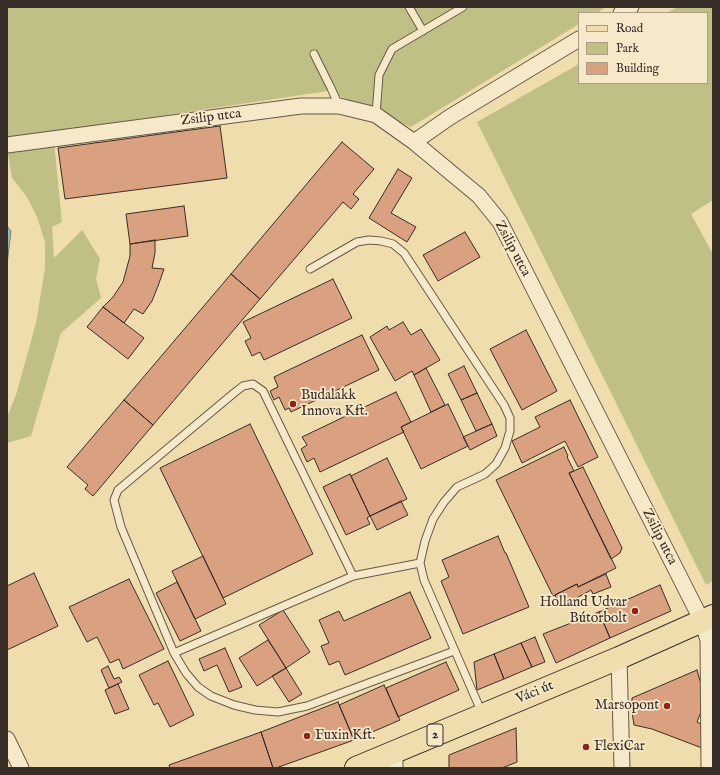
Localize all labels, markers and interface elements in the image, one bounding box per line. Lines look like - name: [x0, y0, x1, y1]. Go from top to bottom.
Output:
- legend: [578, 12, 708, 84]
- text: Road: [616, 21, 643, 36]
- text: Park: [616, 41, 639, 56]
- text: Building: [616, 61, 659, 76]
- street label: Zsilip utca: [180, 106, 242, 130]
- street label: Zsilip utca: [490, 218, 534, 280]
- place label: Budalakk Innova Kft.: [301, 388, 368, 420]
- marker: Budalakk Innova Kft.: [288, 399, 298, 409]
- street label: Zsilip utca: [638, 506, 680, 568]
- place label: Holland Udvar Bútorbolt: [540, 595, 627, 628]
- marker: Holland Udvar Bútorbolt: [630, 606, 640, 616]
- street label: Váci út: [514, 678, 556, 708]
- place label: Marsopont: [595, 698, 659, 714]
- marker: Marsopont: [662, 701, 672, 711]
- road number: 2: [427, 724, 443, 746]
- place label: Fuxin Kft.: [315, 728, 375, 744]
- marker: Fuxin Kft.: [302, 731, 312, 741]
- place label: FlexiCar: [594, 739, 645, 755]
- marker: FlexiCar: [581, 742, 591, 752]

